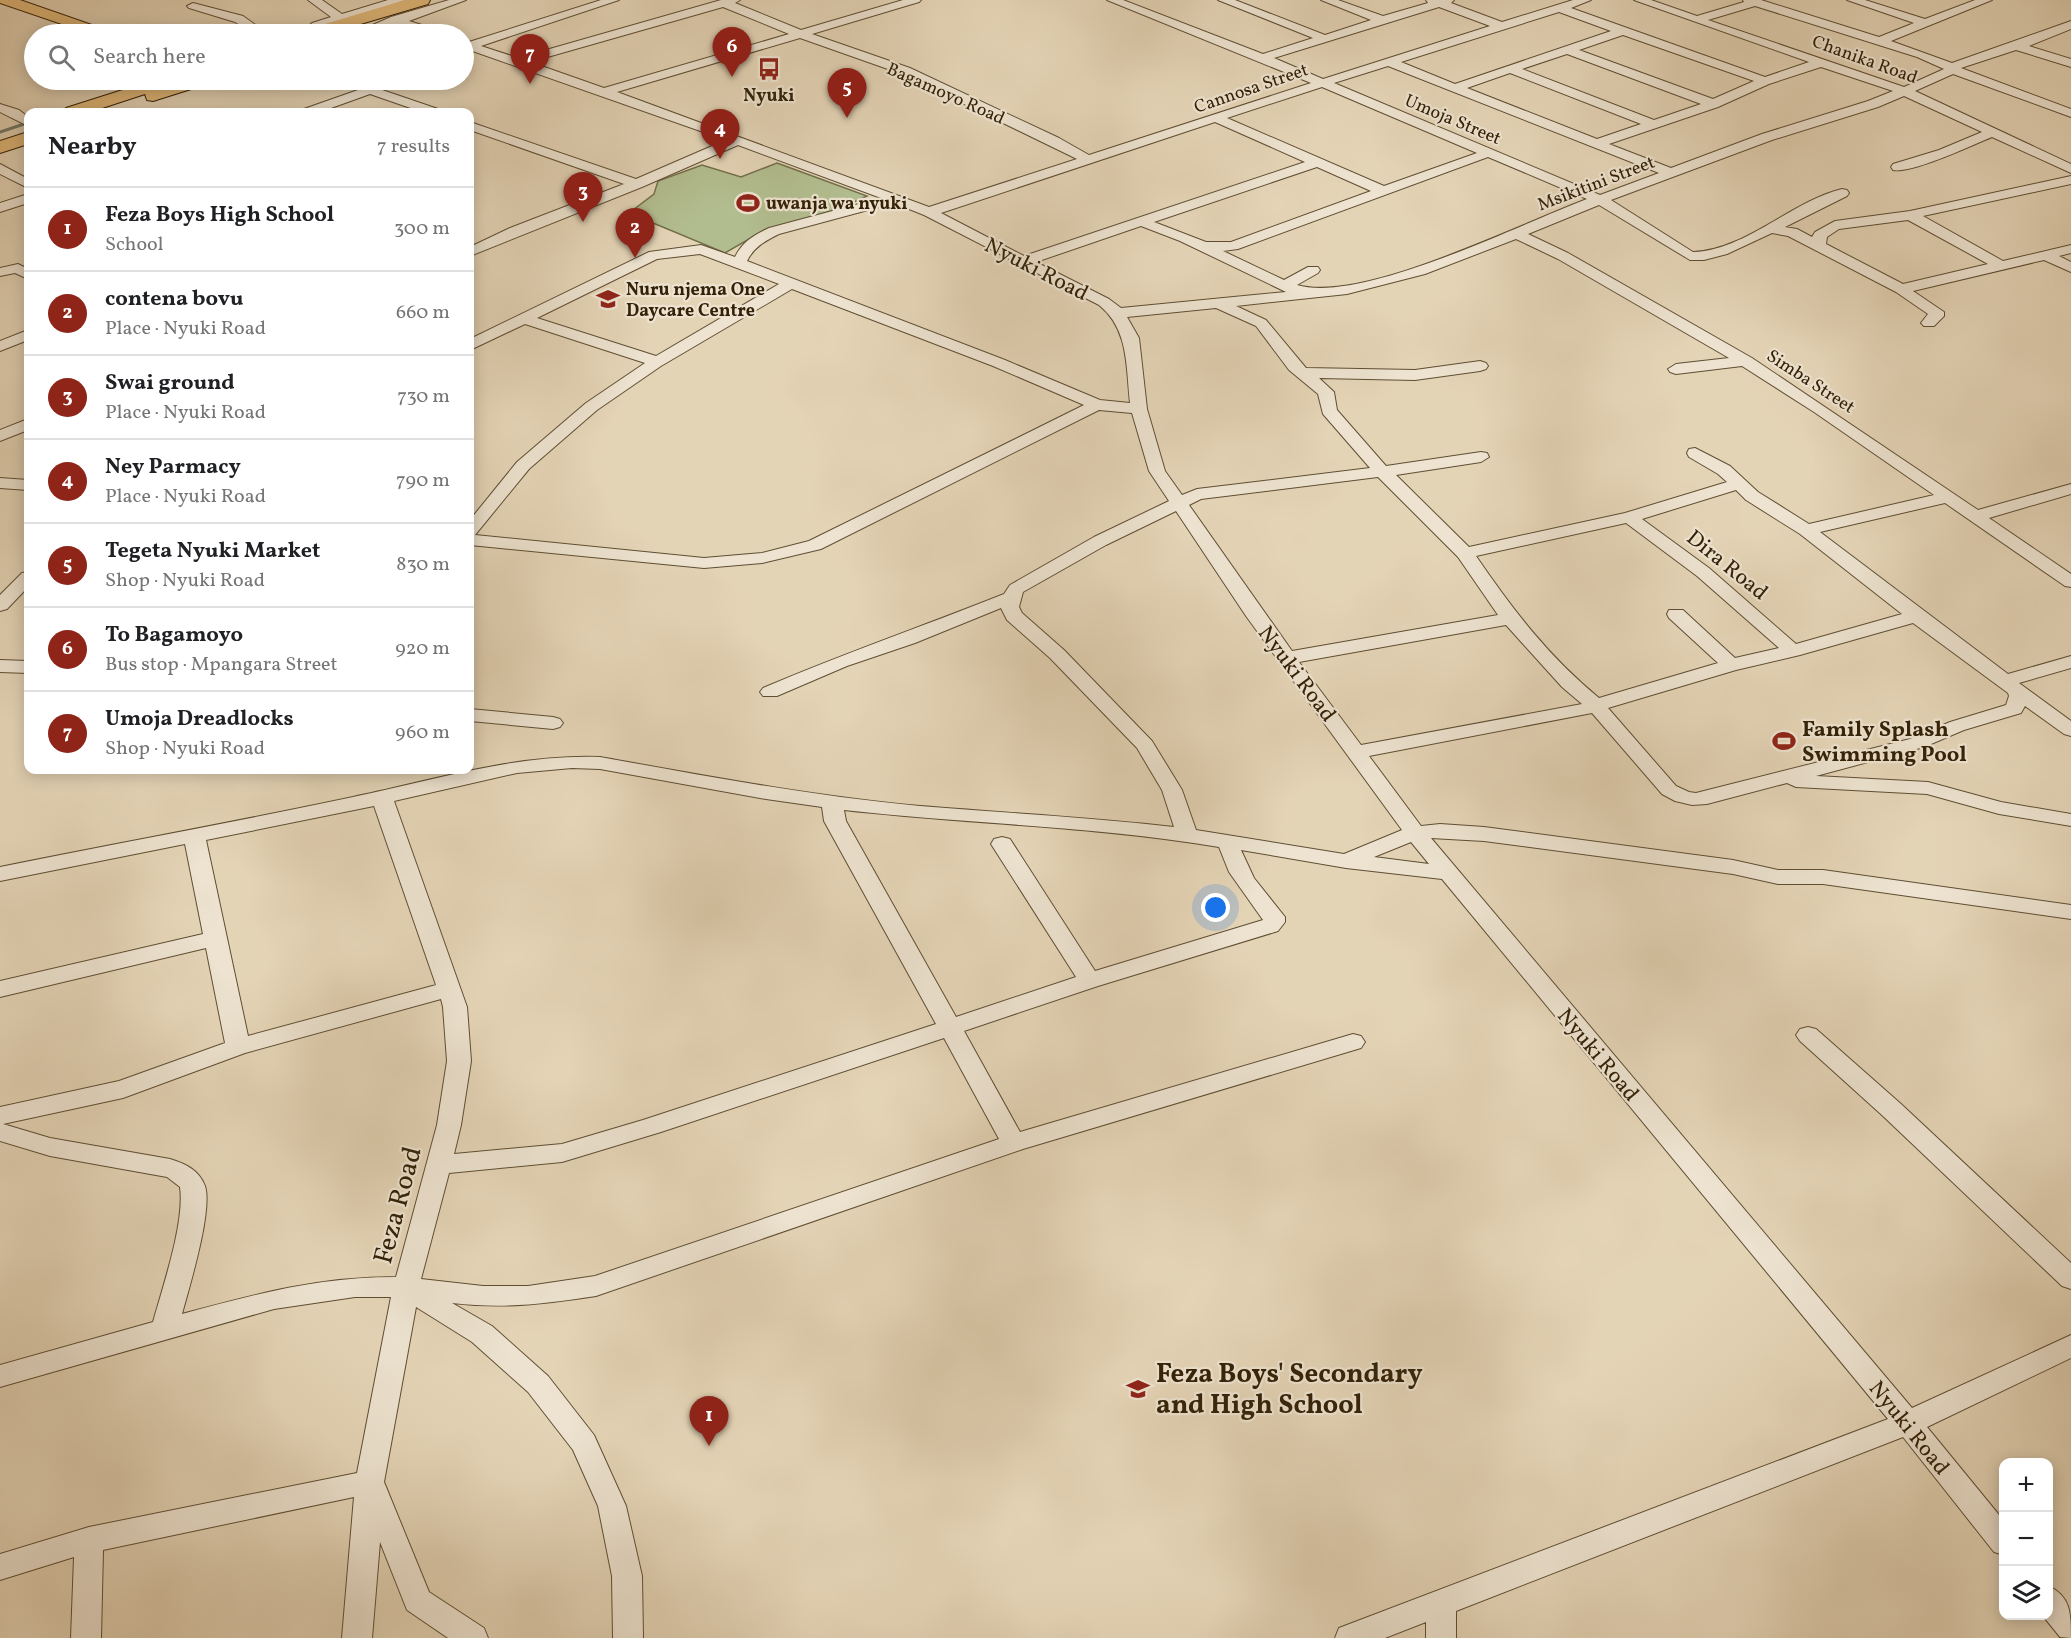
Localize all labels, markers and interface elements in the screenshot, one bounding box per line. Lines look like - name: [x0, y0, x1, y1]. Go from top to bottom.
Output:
- search box: [24, 24, 474, 90]
- pin: 6: [712, 28, 752, 77]
- street label: Chanika Road: [1808, 30, 1921, 91]
- pin: 7: [510, 34, 550, 84]
- icon: search: [45, 41, 78, 74]
- text: Search here: [93, 42, 206, 73]
- bus stop icon: Nyuki: [756, 56, 782, 82]
- street label: Bagamoyo Road: [882, 57, 1009, 132]
- street label: Cannosa Street: [1191, 58, 1312, 121]
- pin: 5: [828, 68, 866, 118]
- place label: Nyuki: [743, 84, 795, 109]
- street label: Umoja Street: [1400, 89, 1504, 152]
- pin: 4: [700, 110, 740, 159]
- text: Nearby: [48, 129, 137, 165]
- text: 7 results: [377, 133, 450, 161]
- street label: Msikitini Street: [1534, 151, 1659, 218]
- pin: 3: [564, 172, 602, 222]
- sports icon: uwanja wa nyuki: [735, 190, 761, 216]
- place label: uwanja wa nyuki: [766, 192, 908, 217]
- text: Feza Boys High School: [105, 200, 334, 231]
- pin: 2: [616, 208, 654, 258]
- text: 1: [63, 215, 72, 243]
- text: 300 m: [394, 215, 450, 243]
- text: School: [105, 231, 163, 259]
- street label: Nyuki Road: [978, 231, 1093, 310]
- place label: Nuru njema One Daycare Centre: [626, 278, 765, 324]
- text: contena bovu: [105, 284, 244, 315]
- school or university icon: Nuru njema One Daycare Centre: [595, 286, 621, 312]
- text: 2: [62, 299, 73, 327]
- text: 660 m: [396, 299, 450, 327]
- text: Place · Nyuki Road: [105, 315, 266, 343]
- street label: Simba Street: [1761, 344, 1859, 420]
- text: Swai ground: [105, 368, 235, 399]
- text: 3: [62, 383, 73, 411]
- text: 730 m: [397, 383, 450, 411]
- text: Place · Nyuki Road: [105, 399, 266, 427]
- text: Ney Parmacy: [105, 452, 241, 483]
- text: 4: [61, 467, 74, 495]
- text: 790 m: [396, 467, 450, 495]
- text: Place · Nyuki Road: [105, 483, 266, 511]
- street label: Dira Road: [1679, 523, 1774, 608]
- text: Tegeta Nyuki Market: [105, 536, 320, 567]
- text: 5: [63, 551, 72, 579]
- text: 830 m: [396, 551, 450, 579]
- text: Shop · Nyuki Road: [105, 567, 265, 595]
- text: To Bagamoyo: [105, 620, 243, 651]
- street label: Nyuki Road: [1250, 620, 1342, 729]
- text: 6: [62, 635, 73, 663]
- text: 920 m: [395, 635, 450, 663]
- text: Bus stop · Mpangara Street: [105, 651, 338, 679]
- text: Umoja Dreadlocks: [105, 704, 294, 735]
- place label: Family Splash Swimming Pool: [1802, 715, 1967, 771]
- text: 7: [63, 719, 72, 747]
- text: 960 m: [395, 719, 450, 747]
- sports icon: Family Splash Swimming Pool: [1771, 728, 1797, 754]
- text: Shop · Nyuki Road: [105, 735, 265, 763]
- your location: [1201, 893, 1230, 922]
- street label: Nyuki Road: [1549, 1002, 1645, 1109]
- street label: Feza Road: [365, 1143, 433, 1268]
- place label: Feza Boys' Secondary and High School: [1156, 1356, 1423, 1425]
- street label: Nyuki Road: [1860, 1375, 1956, 1482]
- school or university icon: Feza Boys' Secondary and High School: [1125, 1376, 1151, 1402]
- pin: 1: [690, 1396, 728, 1446]
- map controls: [1999, 1458, 2053, 1620]
- button: +: [1999, 1458, 2053, 1512]
- button: −: [1999, 1512, 2053, 1566]
- button: layers: [1999, 1566, 2053, 1620]

